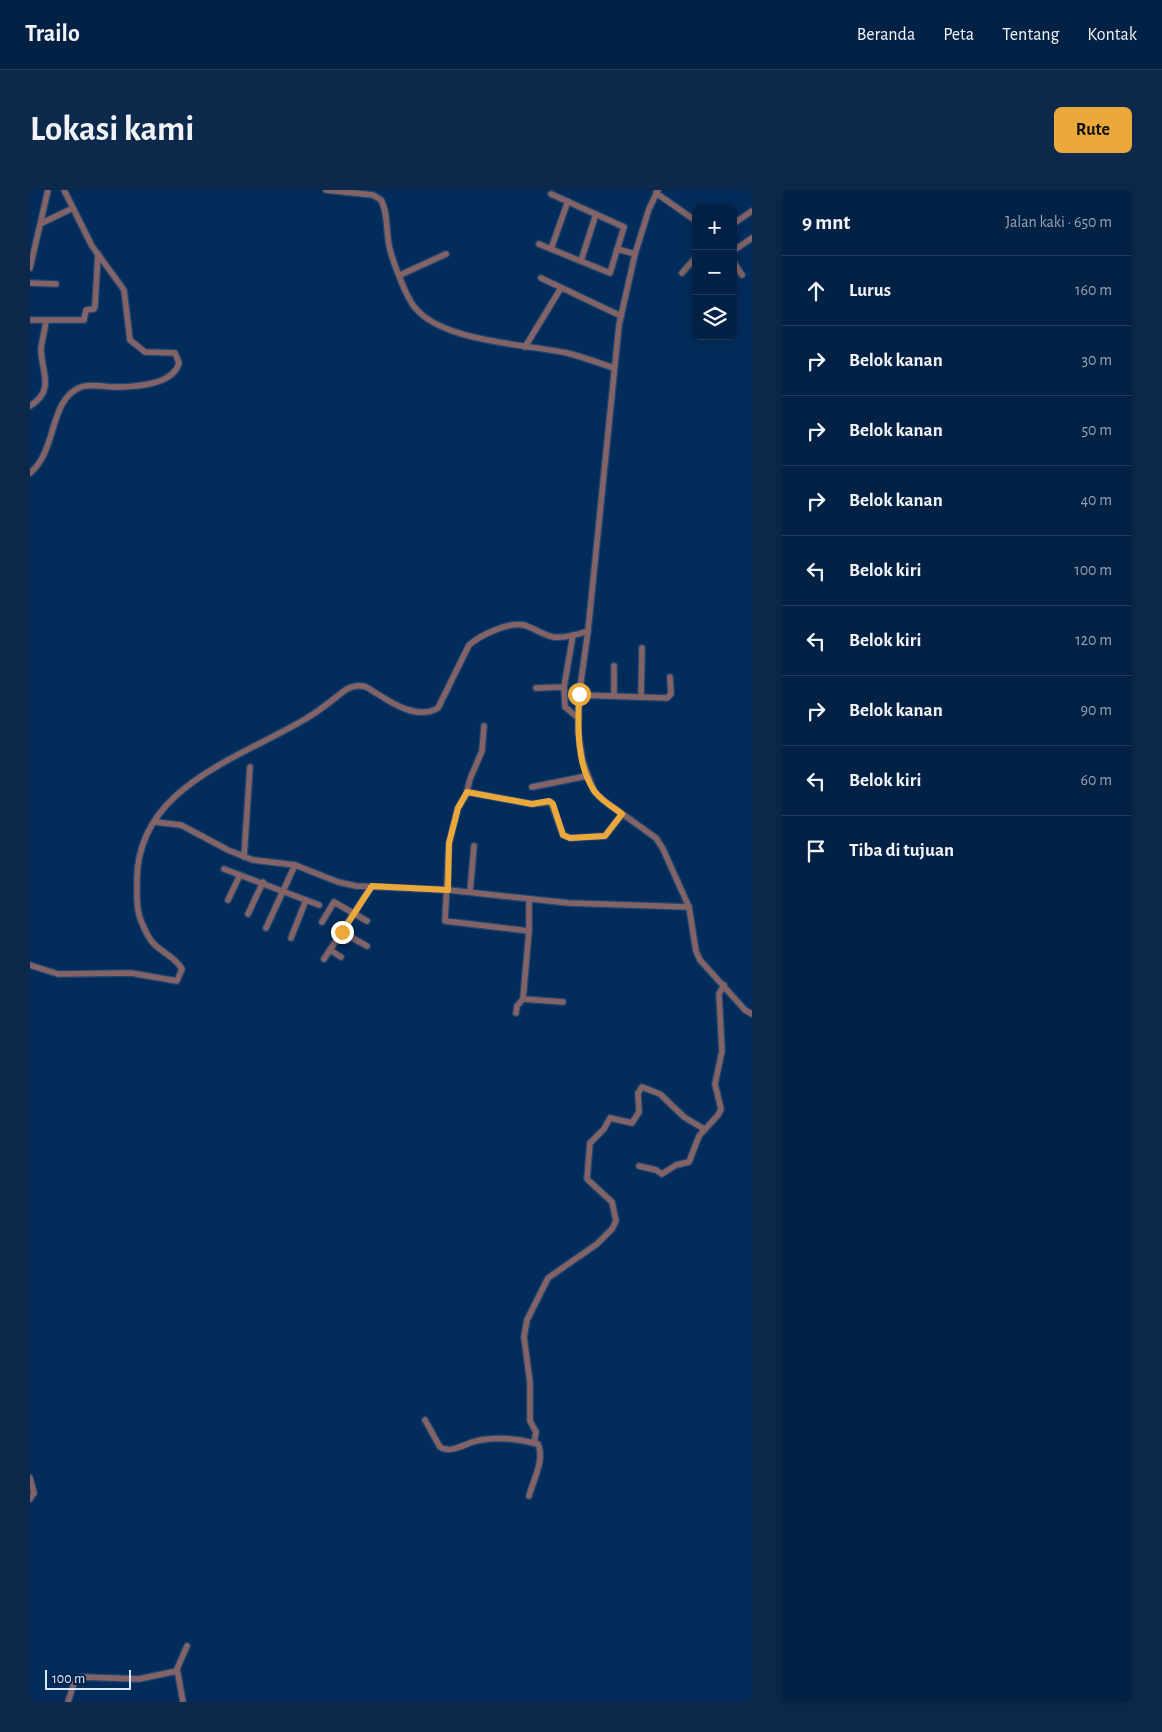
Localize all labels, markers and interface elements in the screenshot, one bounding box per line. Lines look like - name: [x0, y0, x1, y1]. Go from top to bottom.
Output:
- text: Trailo: [25, 22, 80, 46]
- text: Beranda: [857, 26, 915, 44]
- text: Peta: [943, 26, 974, 44]
- text: Tentang: [1002, 26, 1059, 44]
- text: Kontak: [1087, 26, 1137, 44]
- button: Rute: [1054, 107, 1132, 153]
- text: Lokasi kami: [30, 112, 194, 147]
- map controls: [692, 205, 737, 340]
- button: +: [692, 205, 737, 250]
- text: 9 mnt: [802, 212, 850, 233]
- text: Jalan kaki · 650 m: [1005, 214, 1112, 230]
- button: −: [692, 250, 737, 295]
- icon: ahead: [802, 277, 830, 305]
- text: Lurus: [849, 281, 891, 300]
- text: 160 m: [1075, 282, 1112, 298]
- button: layers: [692, 295, 737, 340]
- icon: right: [802, 347, 830, 375]
- text: Belok kanan: [849, 351, 943, 370]
- text: 30 m: [1082, 352, 1112, 368]
- icon: right: [802, 417, 830, 445]
- text: Belok kanan: [849, 421, 943, 440]
- text: 50 m: [1081, 422, 1112, 438]
- icon: right: [802, 487, 830, 515]
- text: Belok kanan: [849, 491, 943, 510]
- text: 40 m: [1080, 492, 1112, 508]
- icon: left: [802, 557, 830, 585]
- text: Belok kiri: [849, 561, 921, 580]
- text: 100 m: [1074, 562, 1112, 578]
- icon: left: [802, 627, 830, 655]
- text: Belok kiri: [849, 631, 921, 650]
- text: 120 m: [1075, 632, 1112, 648]
- route start: [568, 683, 591, 706]
- icon: right: [802, 697, 830, 725]
- text: Belok kanan: [849, 701, 943, 720]
- text: 90 m: [1081, 702, 1112, 718]
- icon: left: [802, 767, 830, 795]
- text: Belok kiri: [849, 771, 921, 790]
- text: 60 m: [1081, 772, 1112, 788]
- icon: arrive: [802, 837, 830, 865]
- text: Tiba di tujuan: [849, 841, 954, 860]
- route end: [331, 921, 354, 944]
- scale bar: [45, 1667, 131, 1690]
- text: 100 m: [52, 1672, 85, 1686]

